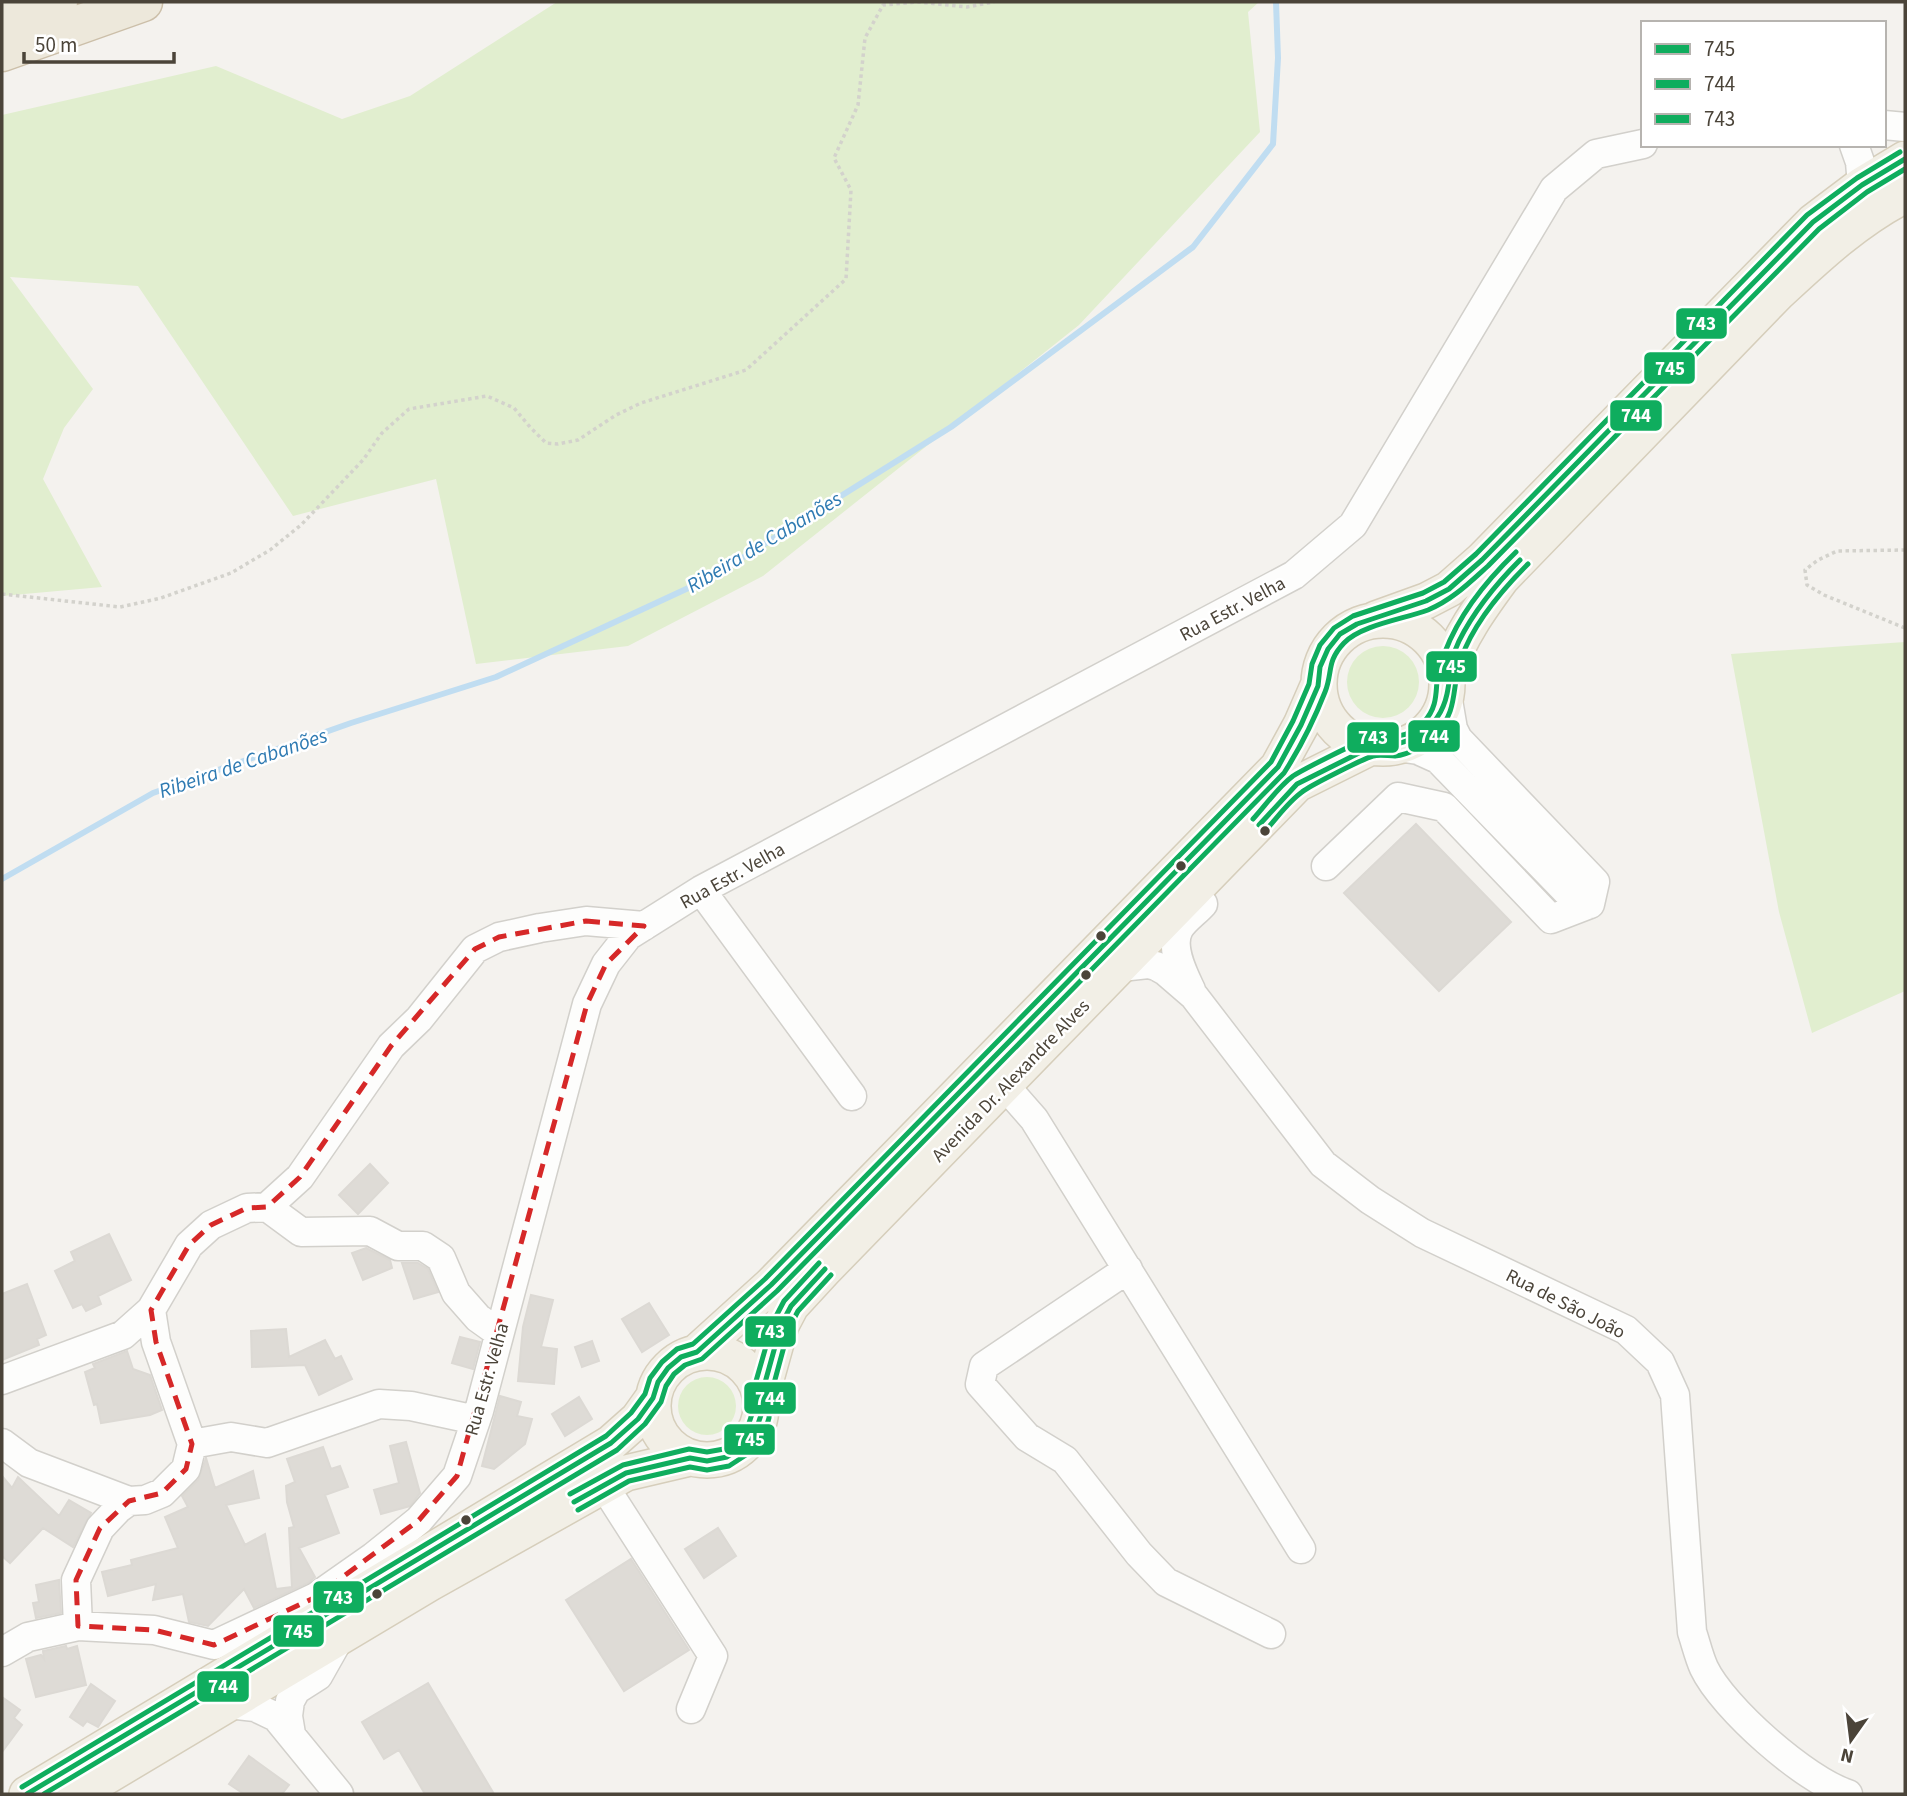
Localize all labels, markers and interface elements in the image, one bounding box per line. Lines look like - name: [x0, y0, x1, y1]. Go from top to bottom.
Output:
- scale bar: [24, 21, 175, 65]
- legend: [1641, 21, 1886, 147]
- text: 50 m: [35, 30, 77, 60]
- text: 745: [1704, 34, 1735, 64]
- text: 744: [1704, 69, 1735, 99]
- text: 743: [1704, 104, 1735, 134]
- line badge: 743: [1675, 307, 1728, 340]
- text: 743: [1686, 311, 1716, 338]
- line badge: 745: [1643, 351, 1696, 385]
- text: 745: [1655, 356, 1685, 383]
- line badge: 744: [1609, 399, 1663, 432]
- text: 744: [1621, 403, 1651, 430]
- water label: Ribeira de Cabanões: [681, 484, 847, 600]
- street label: Rua Estr. Velha: [1175, 570, 1290, 649]
- line badge: 745: [1425, 650, 1478, 683]
- text: 745: [1436, 654, 1466, 681]
- line badge: 744: [1407, 719, 1461, 753]
- water label: Ribeira de Cabanões: [155, 720, 331, 806]
- line badge: 743: [1346, 721, 1400, 754]
- text: 744: [1419, 724, 1449, 751]
- text: 743: [1358, 725, 1388, 752]
- unlabelled marker: [1258, 824, 1272, 838]
- street label: Rua Estr. Velha: [675, 836, 790, 916]
- unlabelled marker: [1174, 859, 1188, 873]
- unlabelled marker: [1094, 929, 1108, 943]
- unlabelled marker: [1079, 968, 1093, 982]
- street label: Avenida Dr. Alexandre Alves: [926, 993, 1096, 1169]
- street label: Rua de São João: [1501, 1263, 1630, 1346]
- line badge: 743: [744, 1315, 797, 1348]
- text: 743: [755, 1319, 785, 1346]
- street label: Rua Estr. Velha: [458, 1320, 516, 1439]
- line badge: 744: [743, 1381, 797, 1415]
- text: 744: [755, 1386, 785, 1413]
- line badge: 745: [723, 1423, 776, 1456]
- text: 745: [735, 1427, 765, 1454]
- unlabelled marker: [459, 1513, 473, 1527]
- line badge: 743: [312, 1580, 365, 1614]
- text: 743: [323, 1585, 353, 1612]
- unlabelled marker: [370, 1587, 384, 1601]
- line badge: 745: [272, 1614, 325, 1648]
- text: 745: [283, 1619, 313, 1646]
- line badge: 744: [196, 1670, 250, 1703]
- text: 744: [208, 1674, 238, 1701]
- north arrow: [1816, 1705, 1886, 1775]
- text: N: [1838, 1740, 1857, 1770]

